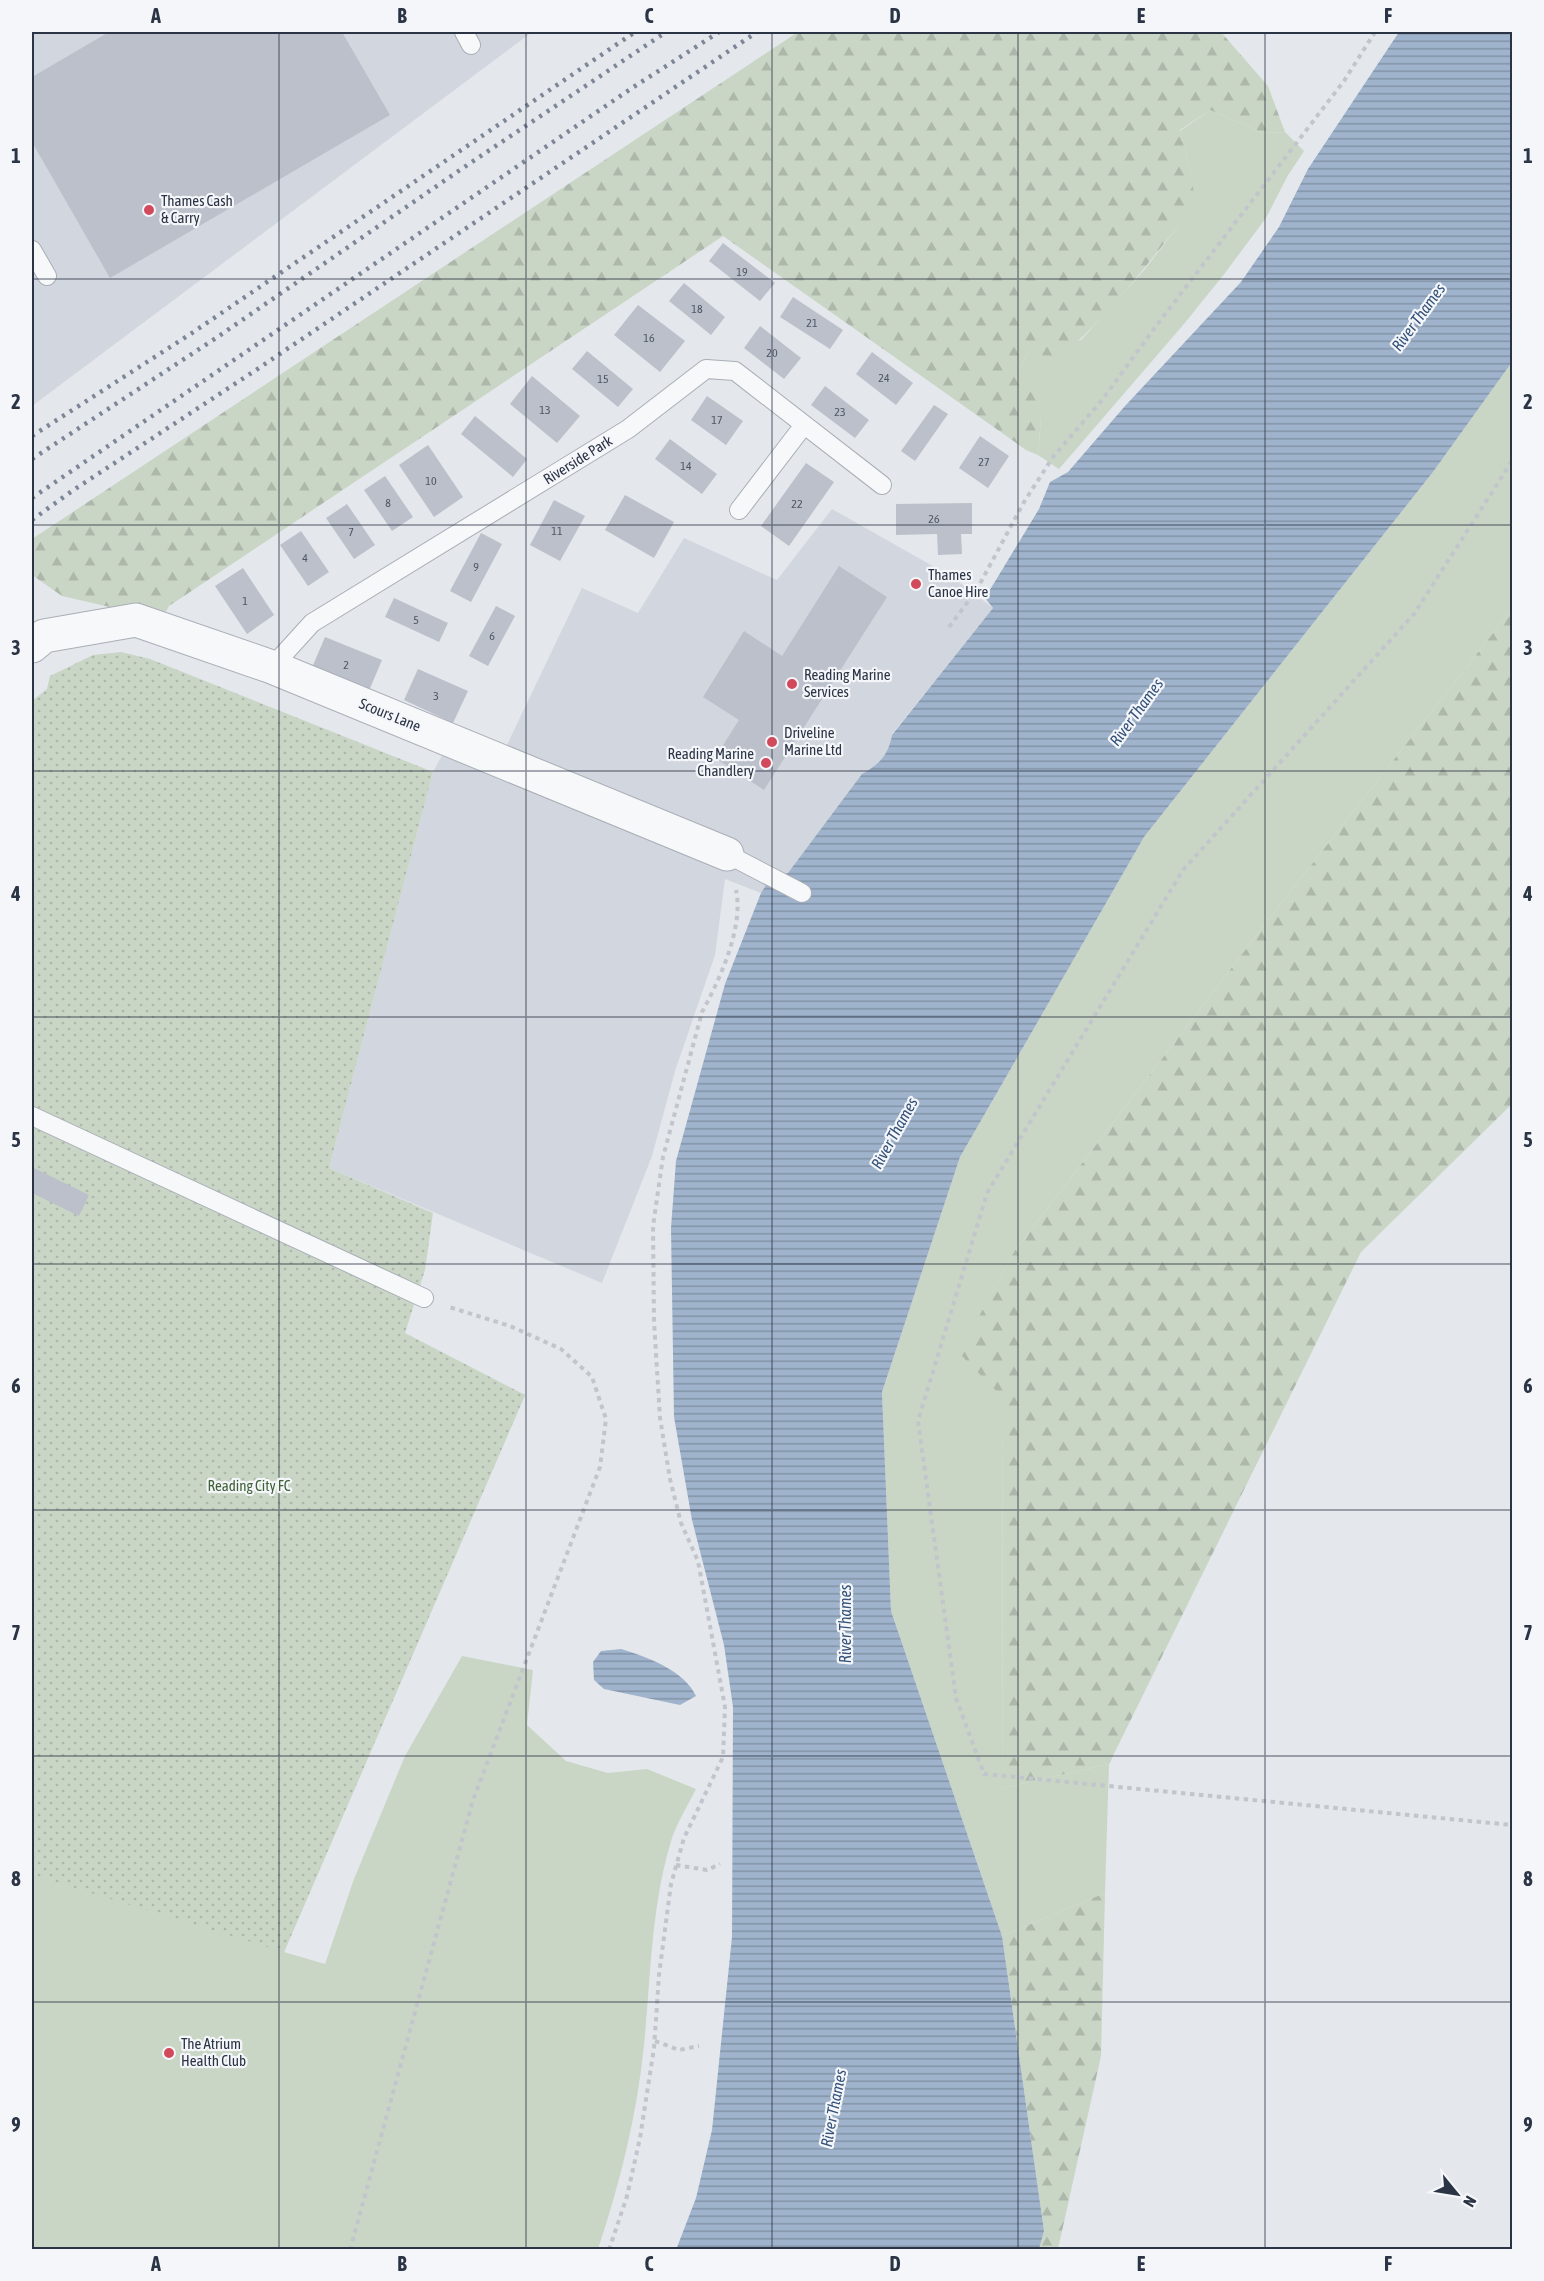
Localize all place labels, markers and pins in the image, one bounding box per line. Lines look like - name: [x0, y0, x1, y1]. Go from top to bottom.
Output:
- place label: Thames Cash & Carry: [161, 192, 233, 226]
- marker: Thames Cash & Carry: [142, 203, 156, 217]
- place label: Thames Canoe Hire: [928, 566, 989, 600]
- marker: Thames Canoe Hire: [909, 577, 923, 591]
- place label: Reading Marine Services: [804, 666, 891, 700]
- marker: Reading Marine Services: [785, 677, 799, 691]
- place label: Driveline Marine Ltd: [784, 724, 842, 758]
- marker: Driveline Marine Ltd: [765, 735, 779, 749]
- place label: Reading Marine Chandlery: [667, 745, 754, 779]
- marker: Reading Marine Chandlery: [759, 756, 773, 770]
- place label: The Atrium Health Club: [181, 2035, 246, 2069]
- marker: The Atrium Health Club: [162, 2046, 176, 2060]

